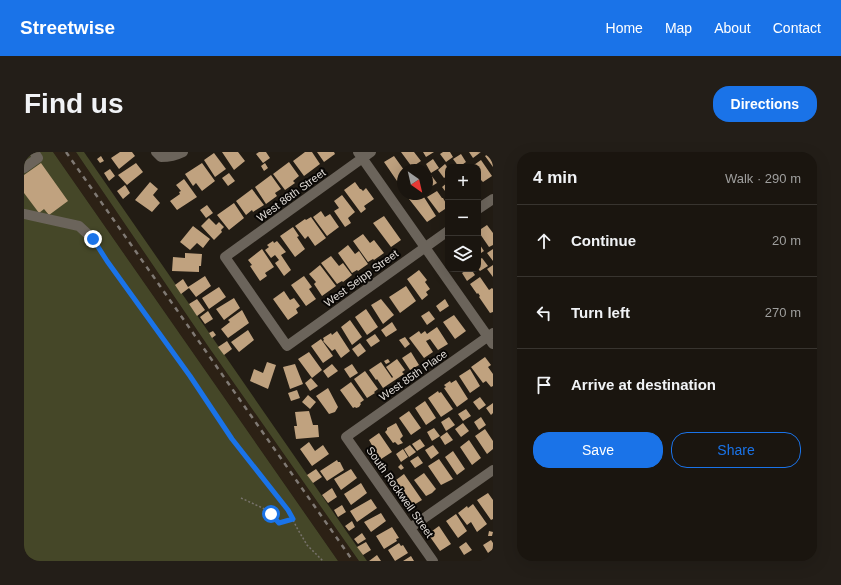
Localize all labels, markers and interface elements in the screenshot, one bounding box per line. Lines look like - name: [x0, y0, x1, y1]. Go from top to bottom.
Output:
- text: Streetwise: [20, 17, 115, 38]
- text: Home: [606, 20, 643, 36]
- text: Map: [665, 20, 692, 36]
- text: About: [714, 20, 751, 36]
- text: Contact: [773, 20, 821, 36]
- button: Directions: [713, 86, 817, 122]
- text: Find us: [24, 88, 124, 119]
- north arrow: [397, 164, 433, 200]
- map controls: [445, 164, 481, 272]
- button: +: [445, 164, 481, 200]
- street label: West 86th Street: [254, 166, 328, 224]
- text: 4 min: [533, 168, 577, 187]
- text: Walk · 290 m: [725, 171, 801, 186]
- button: −: [445, 200, 481, 236]
- route end: [84, 230, 102, 248]
- icon: ahead: [533, 230, 555, 252]
- text: Continue: [571, 232, 636, 249]
- text: 20 m: [772, 233, 801, 248]
- button: layers: [445, 236, 481, 272]
- street label: West Seipp Street: [322, 247, 400, 309]
- icon: left: [533, 302, 555, 324]
- text: Turn left: [571, 304, 630, 321]
- text: 270 m: [765, 305, 801, 320]
- street label: West 85th Place: [377, 347, 449, 403]
- icon: arrive: [533, 374, 555, 396]
- text: Arrive at destination: [571, 376, 716, 393]
- button: Save: [533, 432, 663, 468]
- button: Share: [671, 432, 801, 468]
- street label: South Rockwell Street: [364, 444, 436, 540]
- route start: [262, 505, 280, 523]

